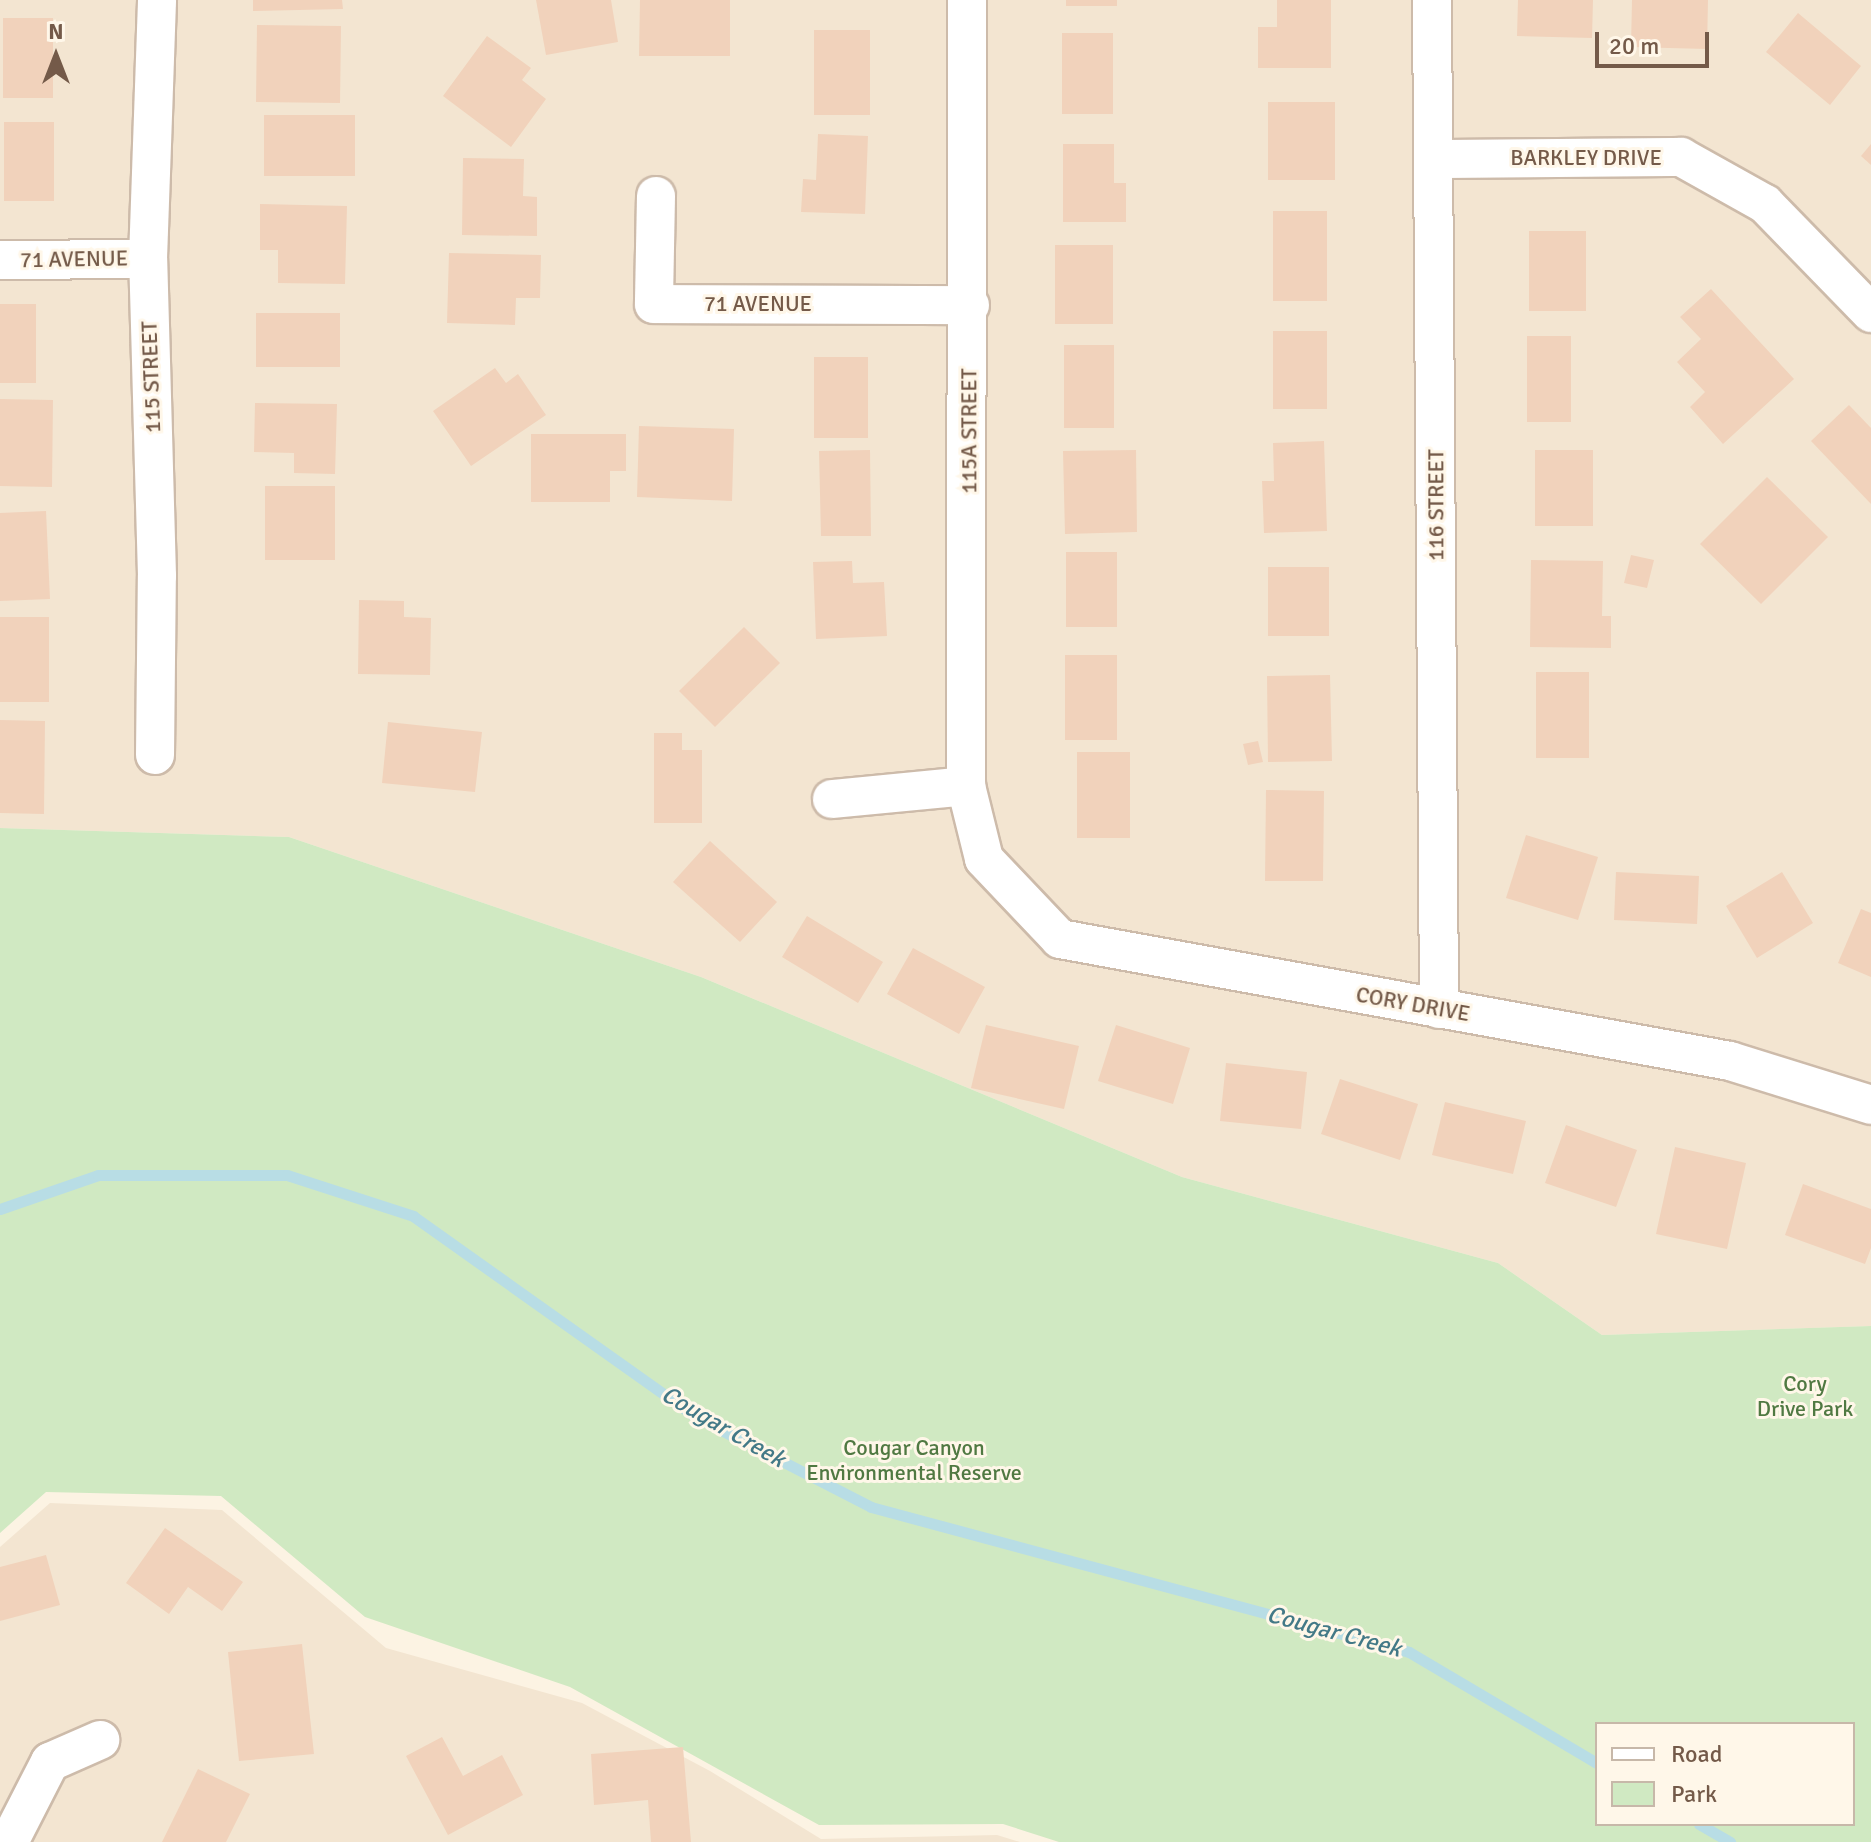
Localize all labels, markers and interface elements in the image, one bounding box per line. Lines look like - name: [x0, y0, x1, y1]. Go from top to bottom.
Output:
- north arrow: [16, 16, 96, 96]
- scale bar: [1599, 16, 1713, 66]
- text: N: [48, 18, 64, 45]
- text: 20 m: [1609, 31, 1659, 61]
- street label: BARKLEY DRIVE: [1510, 145, 1662, 171]
- street label: 71 AVENUE: [20, 245, 128, 273]
- street label: 71 AVENUE: [704, 291, 812, 317]
- street label: 115 STREET: [136, 321, 166, 433]
- street label: 115A STREET: [956, 368, 982, 494]
- street label: 116 STREET: [1423, 449, 1449, 561]
- street label: CORY DRIVE: [1354, 981, 1472, 1027]
- park label: Cory Drive Park: [1757, 1370, 1853, 1422]
- water label: Cougar Creek: [656, 1380, 790, 1474]
- park label: Cougar Canyon Environmental Reserve: [806, 1434, 1022, 1486]
- water label: Cougar Creek: [1264, 1600, 1404, 1664]
- legend: [1595, 1722, 1855, 1826]
- text: Road: [1671, 1739, 1722, 1769]
- text: Park: [1671, 1779, 1717, 1809]

